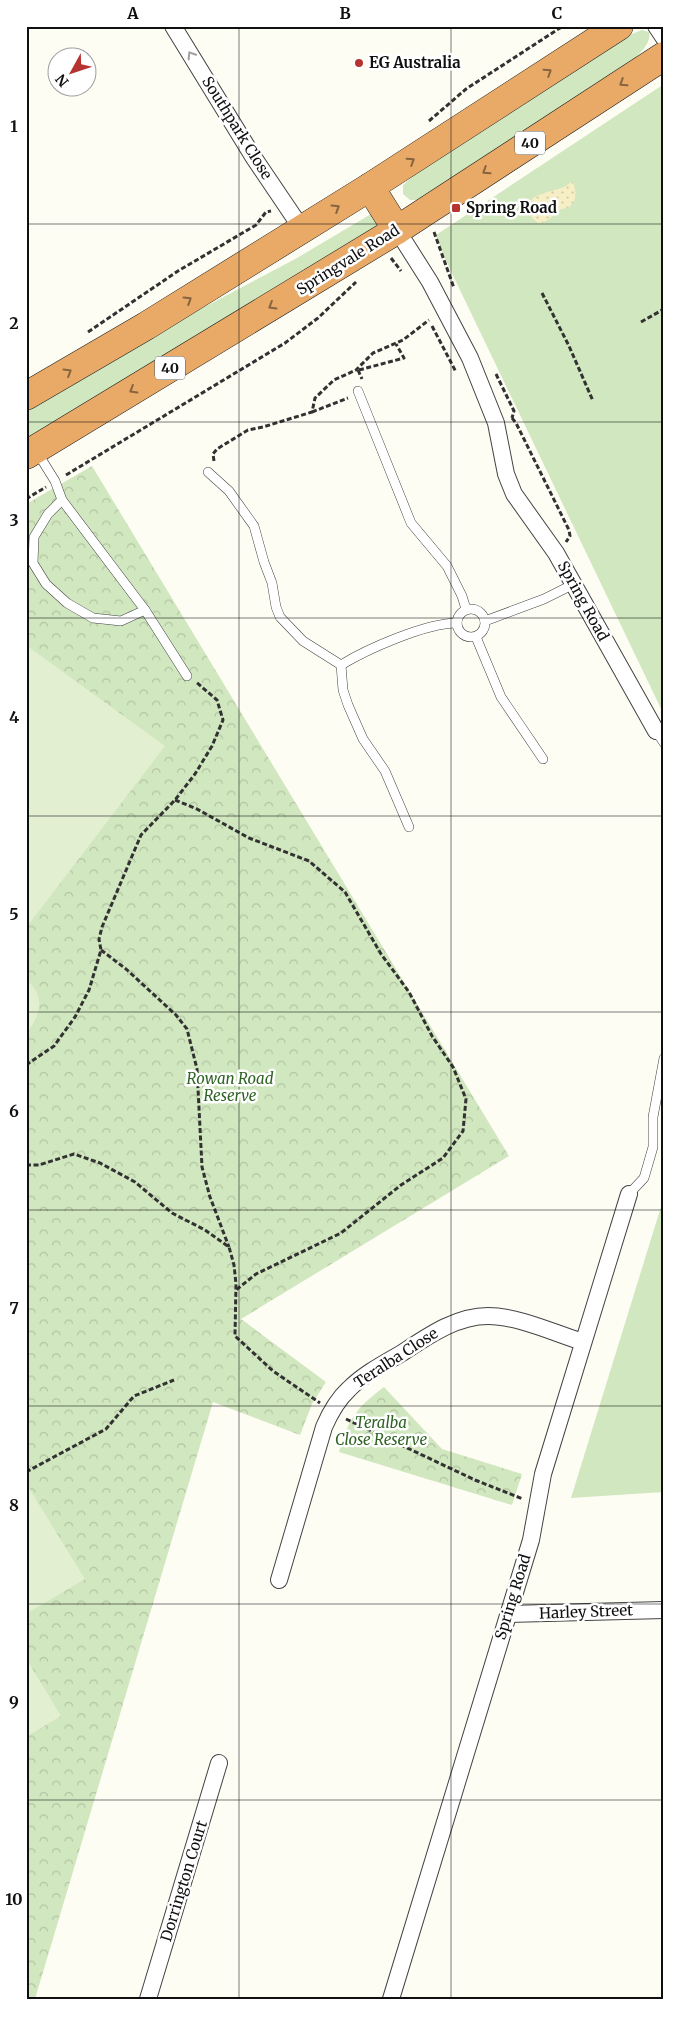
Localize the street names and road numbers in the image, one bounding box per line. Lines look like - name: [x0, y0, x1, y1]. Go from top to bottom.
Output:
- street label: Southpark Close: [198, 73, 277, 183]
- road number: 40: [515, 132, 545, 154]
- street label: Springvale Road: [293, 220, 403, 299]
- road number: 40: [155, 356, 185, 379]
- street label: Spring Road: [554, 558, 613, 644]
- street label: Teralba Close: [350, 1323, 441, 1392]
- street label: Spring Road: [491, 1552, 535, 1642]
- street label: Harley Street: [539, 1600, 633, 1623]
- street label: Dorrington Court: [156, 1818, 211, 1944]

